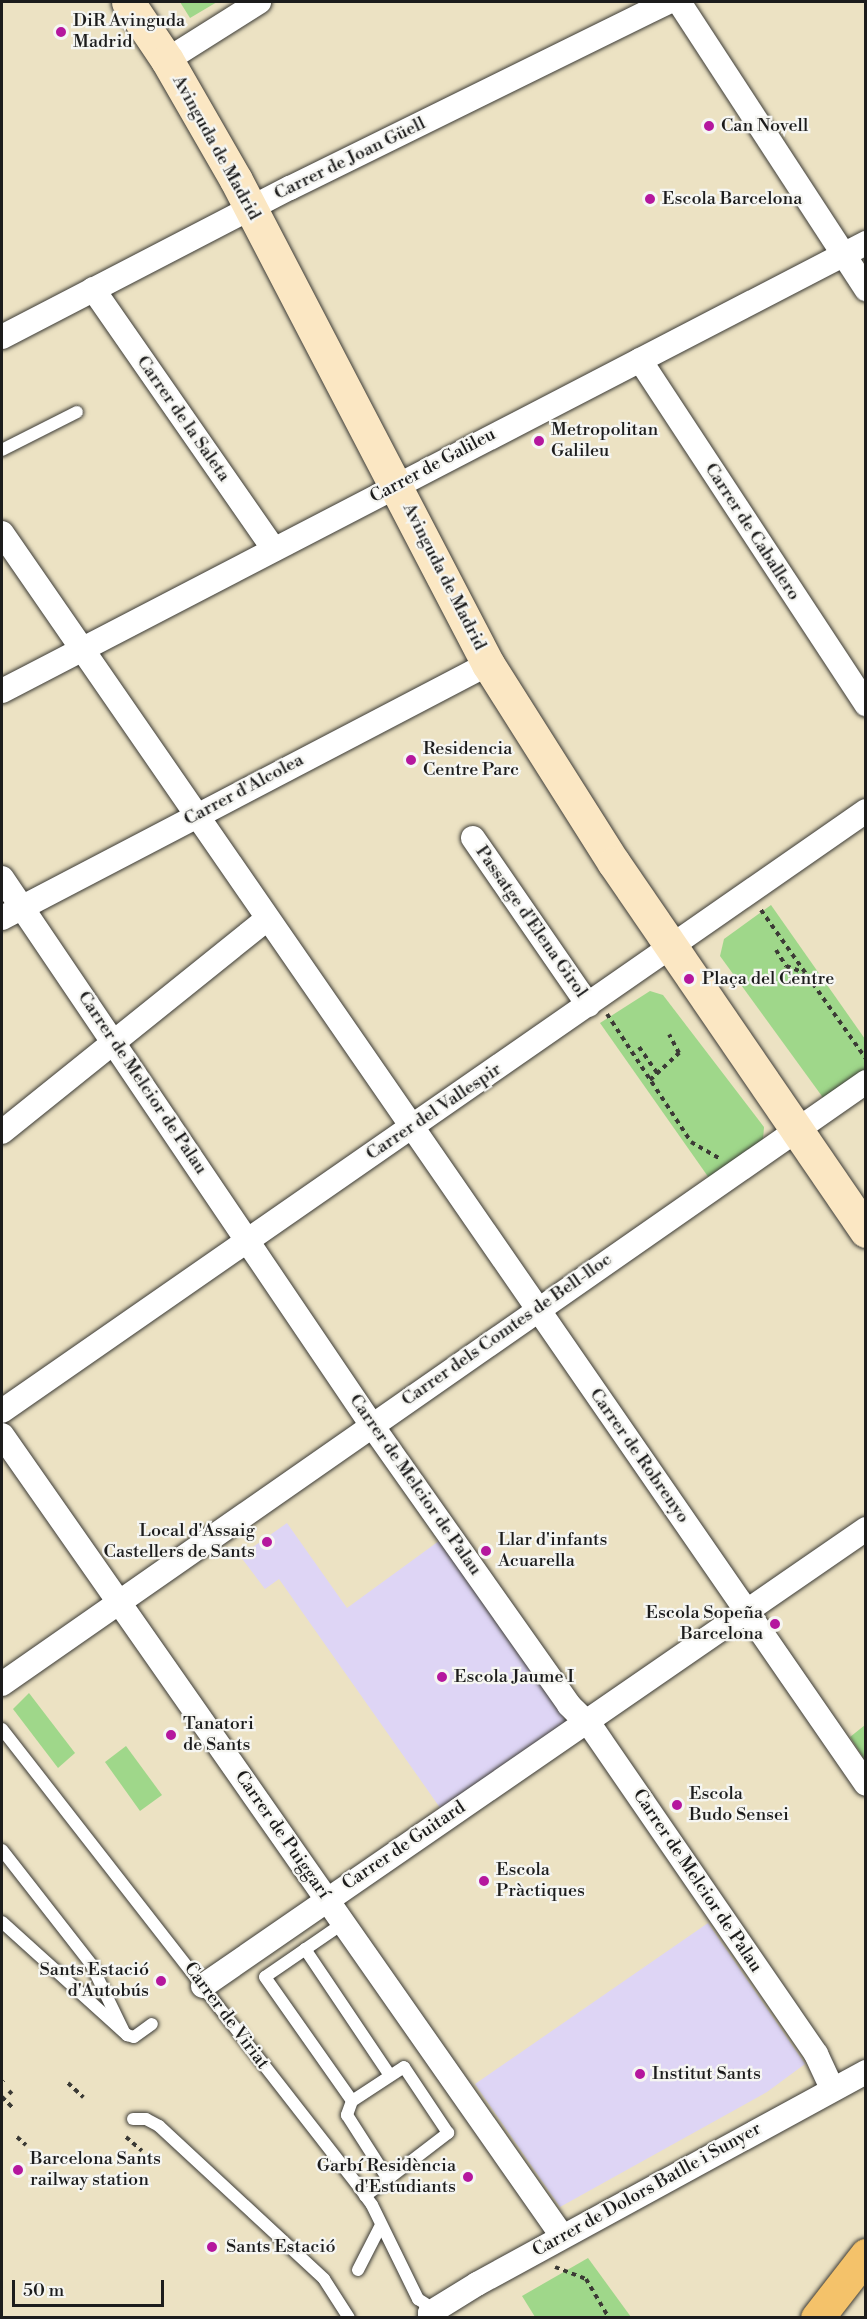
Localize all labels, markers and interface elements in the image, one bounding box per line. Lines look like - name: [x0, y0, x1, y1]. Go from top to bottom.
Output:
- place label: DiR Avinguda Madrid: [73, 11, 185, 54]
- marker: DiR Avinguda Madrid: [54, 25, 68, 39]
- street label: Avinguda de Madrid: [167, 72, 265, 224]
- street label: Carrer de Joan Güell: [271, 113, 429, 205]
- place label: Can Novell: [721, 115, 808, 137]
- marker: Can Novell: [702, 119, 716, 133]
- place label: Escola Barcelona: [662, 188, 802, 210]
- marker: Escola Barcelona: [643, 192, 657, 206]
- street label: Carrer de la Saleta: [132, 352, 234, 486]
- place label: Metropolitan Galileu: [551, 420, 658, 462]
- street label: Carrer de Galileu: [366, 424, 500, 508]
- marker: Metropolitan Galileu: [532, 434, 546, 448]
- street label: Carrer de Caballero: [700, 459, 804, 605]
- street label: Avinguda de Madrid: [398, 500, 490, 654]
- place label: Residencia Centre Parc: [423, 739, 519, 782]
- street label: Carrer d'Alcolea: [180, 749, 308, 831]
- marker: Residencia Centre Parc: [404, 753, 418, 767]
- street label: Passatge d'Elena Girol: [470, 842, 592, 1002]
- place label: Plaça del Centre: [702, 968, 834, 990]
- marker: Plaça del Centre: [680, 970, 698, 988]
- street label: Carrer de Melcior de Palau: [73, 987, 211, 1179]
- street label: Carrer del Vallespir: [362, 1059, 506, 1165]
- street label: Carrer dels Comtes de Bell-lloc: [398, 1249, 616, 1411]
- street label: Carrer de Robrenyo: [584, 1385, 694, 1527]
- street label: Carrer de Melcior de Palau: [344, 1390, 486, 1580]
- place label: Local d'Assaig Castellers de Sants: [104, 1521, 255, 1564]
- place label: Llar d'infants Acuarella: [498, 1530, 607, 1572]
- marker: Local d'Assaig Castellers de Sants: [260, 1535, 274, 1549]
- marker: Llar d'infants Acuarella: [479, 1544, 493, 1558]
- place label: Escola Sopeña Barcelona: [646, 1603, 763, 1646]
- marker: Escola Sopeña Barcelona: [768, 1617, 782, 1631]
- place label: Escola Jaume I: [454, 1666, 574, 1688]
- marker: Escola Jaume I: [435, 1670, 449, 1684]
- place label: Tanatori de Sants: [183, 1714, 254, 1756]
- marker: Tanatori de Sants: [164, 1728, 178, 1742]
- street label: Carrer de Puiggarí: [230, 1767, 334, 1903]
- place label: Escola Budo Sensei: [689, 1784, 789, 1826]
- street label: Carrer de Melcior de Palau: [628, 1785, 766, 1977]
- street label: Carrer de Guitard: [338, 1797, 470, 1895]
- marker: Escola Budo Sensei: [670, 1798, 684, 1812]
- place label: Escola Pràctiques: [496, 1860, 585, 1902]
- marker: Escola Pràctiques: [477, 1874, 491, 1888]
- street label: Carrer de Viriat: [179, 1958, 273, 2074]
- place label: Sants Estació d'Autobús: [39, 1960, 149, 2002]
- marker: Sants Estació d'Autobús: [154, 1974, 168, 1988]
- place label: Institut Sants: [652, 2063, 761, 2085]
- marker: Institut Sants: [633, 2067, 647, 2081]
- street label: Carrer de Dolors Batlle i Sunyer: [529, 2118, 765, 2262]
- place label: Barcelona Sants railway station: [30, 2149, 161, 2192]
- place label: Garbí Residència d'Estudiants: [317, 2156, 456, 2198]
- marker: Barcelona Sants railway station: [11, 2163, 25, 2177]
- marker: Garbí Residència d'Estudiants: [461, 2170, 475, 2184]
- place label: Sants Estació: [226, 2236, 336, 2258]
- marker: Sants Estació: [203, 2238, 221, 2256]
- scale bar: [15, 2268, 166, 2306]
- text: 50 m: [23, 2279, 64, 2302]

